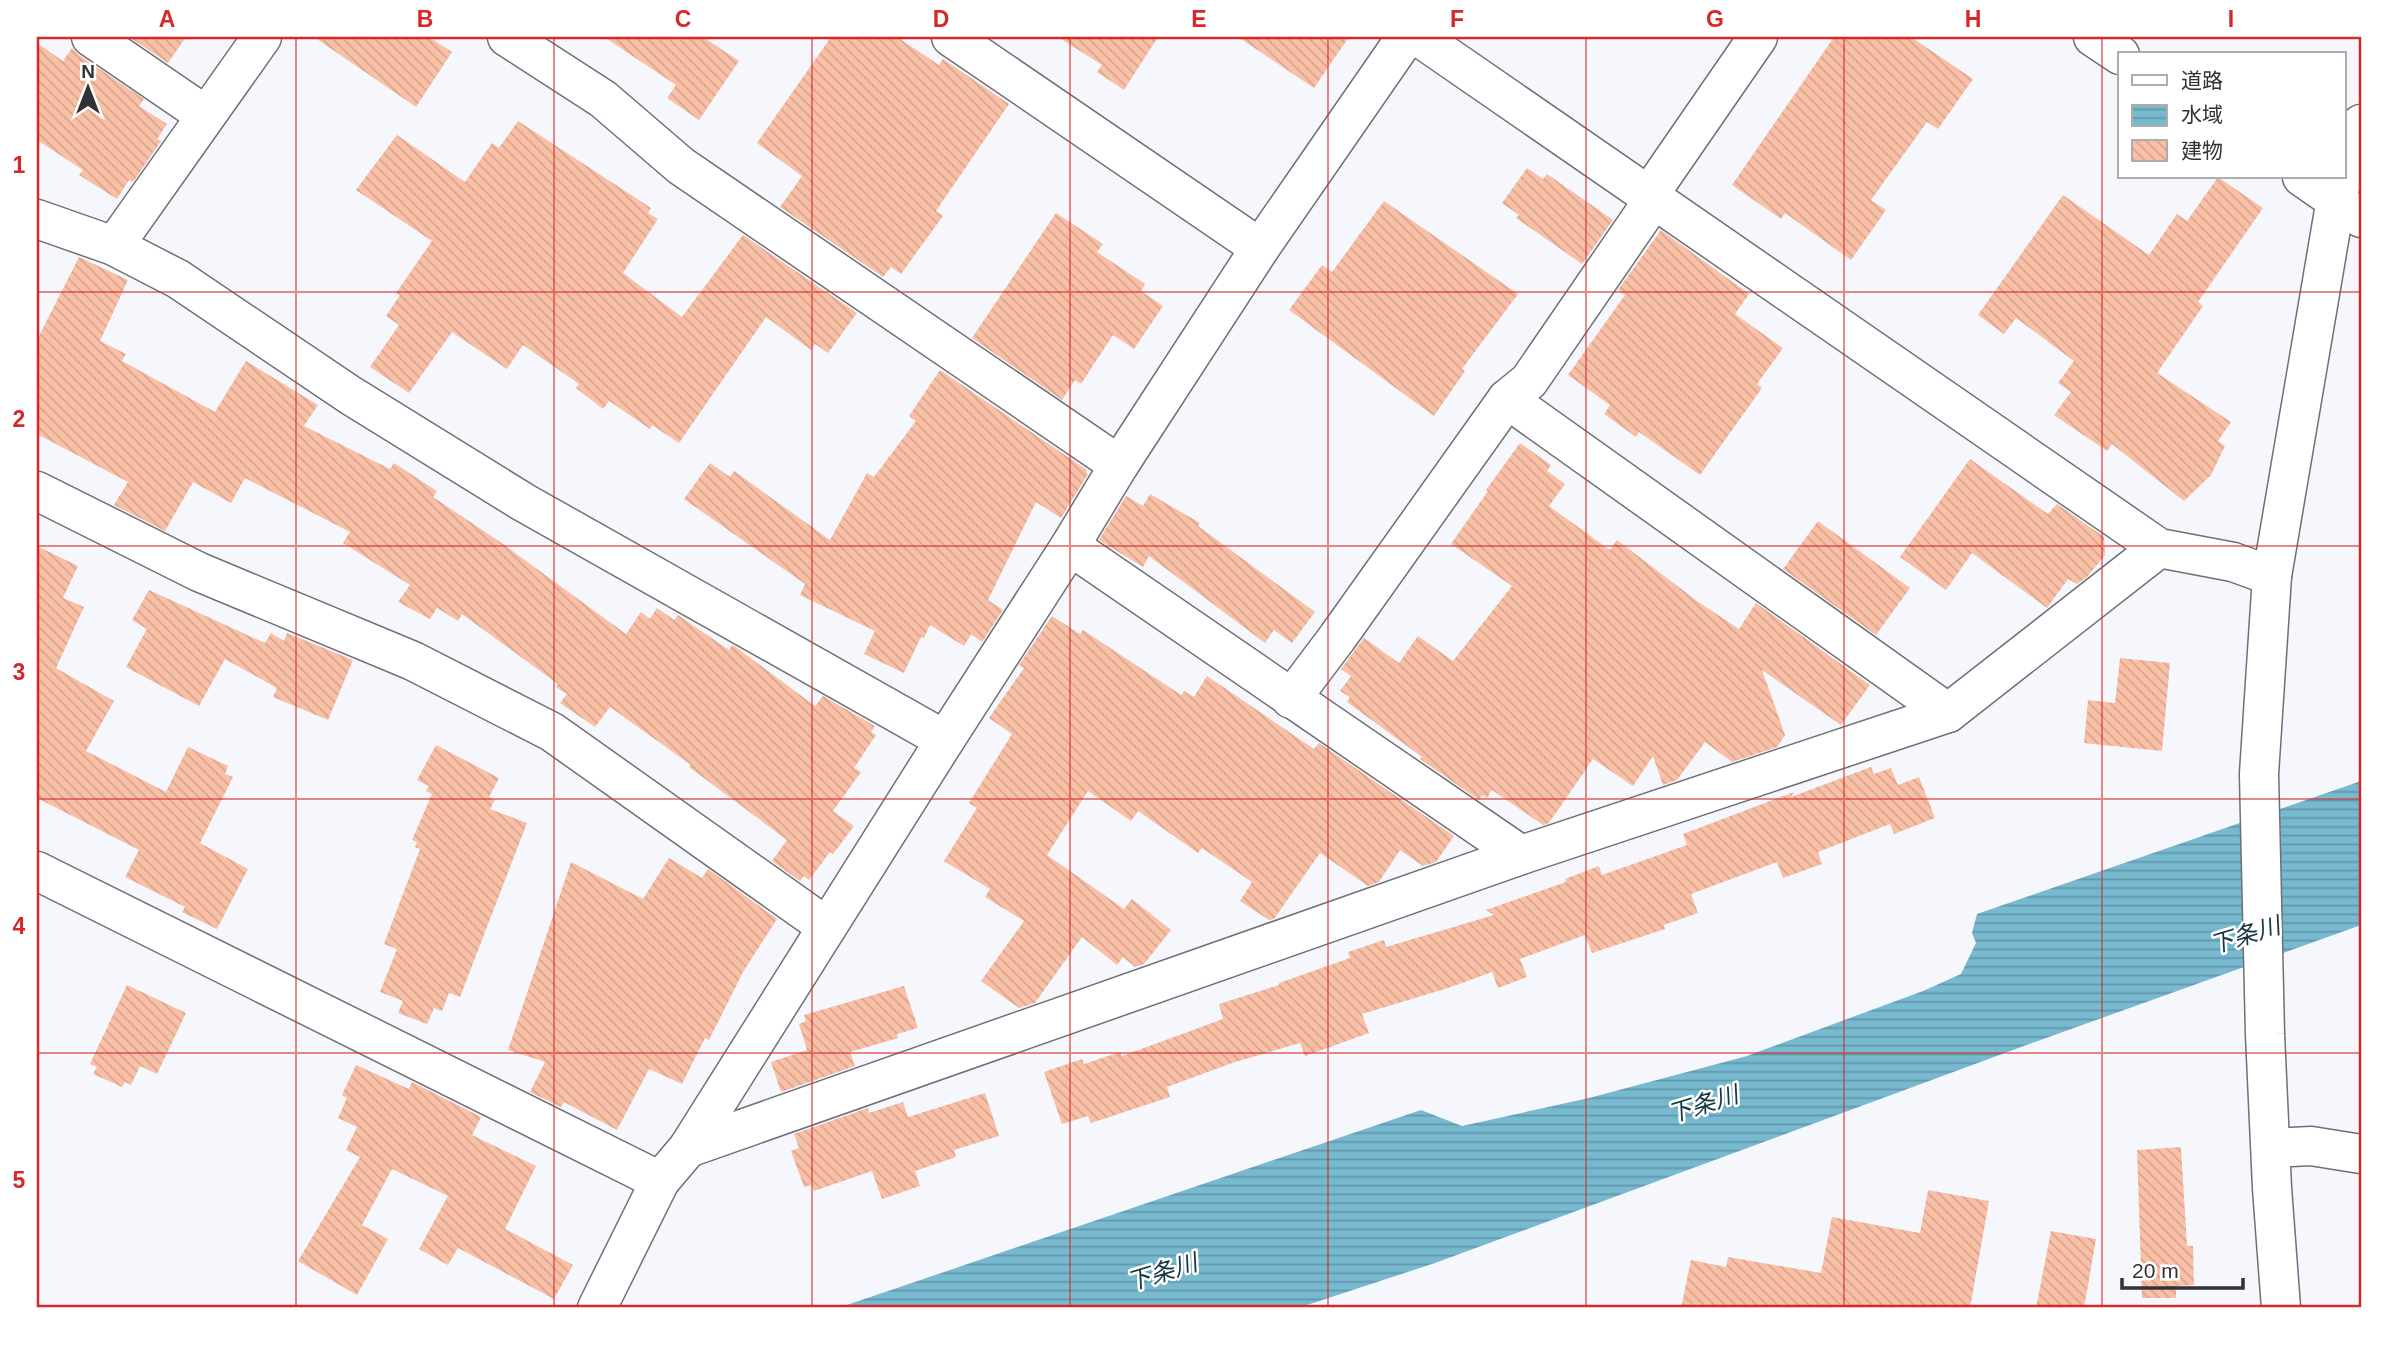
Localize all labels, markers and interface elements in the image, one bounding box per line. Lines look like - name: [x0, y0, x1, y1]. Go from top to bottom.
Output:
- text: A: [159, 6, 175, 32]
- text: B: [417, 6, 433, 32]
- text: C: [675, 6, 691, 32]
- text: D: [933, 6, 949, 32]
- text: E: [1191, 6, 1207, 32]
- text: F: [1450, 6, 1464, 32]
- text: G: [1706, 6, 1724, 32]
- text: H: [1965, 6, 1981, 32]
- text: I: [2228, 6, 2234, 32]
- north arrow: [52, 52, 122, 122]
- legend: [2118, 52, 2346, 178]
- text: N: [81, 61, 95, 82]
- text: 道路: [2181, 69, 2223, 92]
- text: 水域: [2181, 103, 2223, 126]
- text: 建物: [2181, 139, 2223, 162]
- text: 1: [13, 152, 26, 178]
- text: 2: [13, 406, 25, 432]
- text: 3: [13, 659, 25, 685]
- water label: 下条川: [2207, 911, 2286, 958]
- text: 4: [13, 913, 26, 939]
- water label: 下条川: [1665, 1080, 1744, 1127]
- text: 5: [13, 1167, 26, 1193]
- scale bar: [2122, 1247, 2242, 1291]
- water label: 下条川: [1124, 1248, 1203, 1295]
- text: 20 m: [2132, 1259, 2179, 1282]

